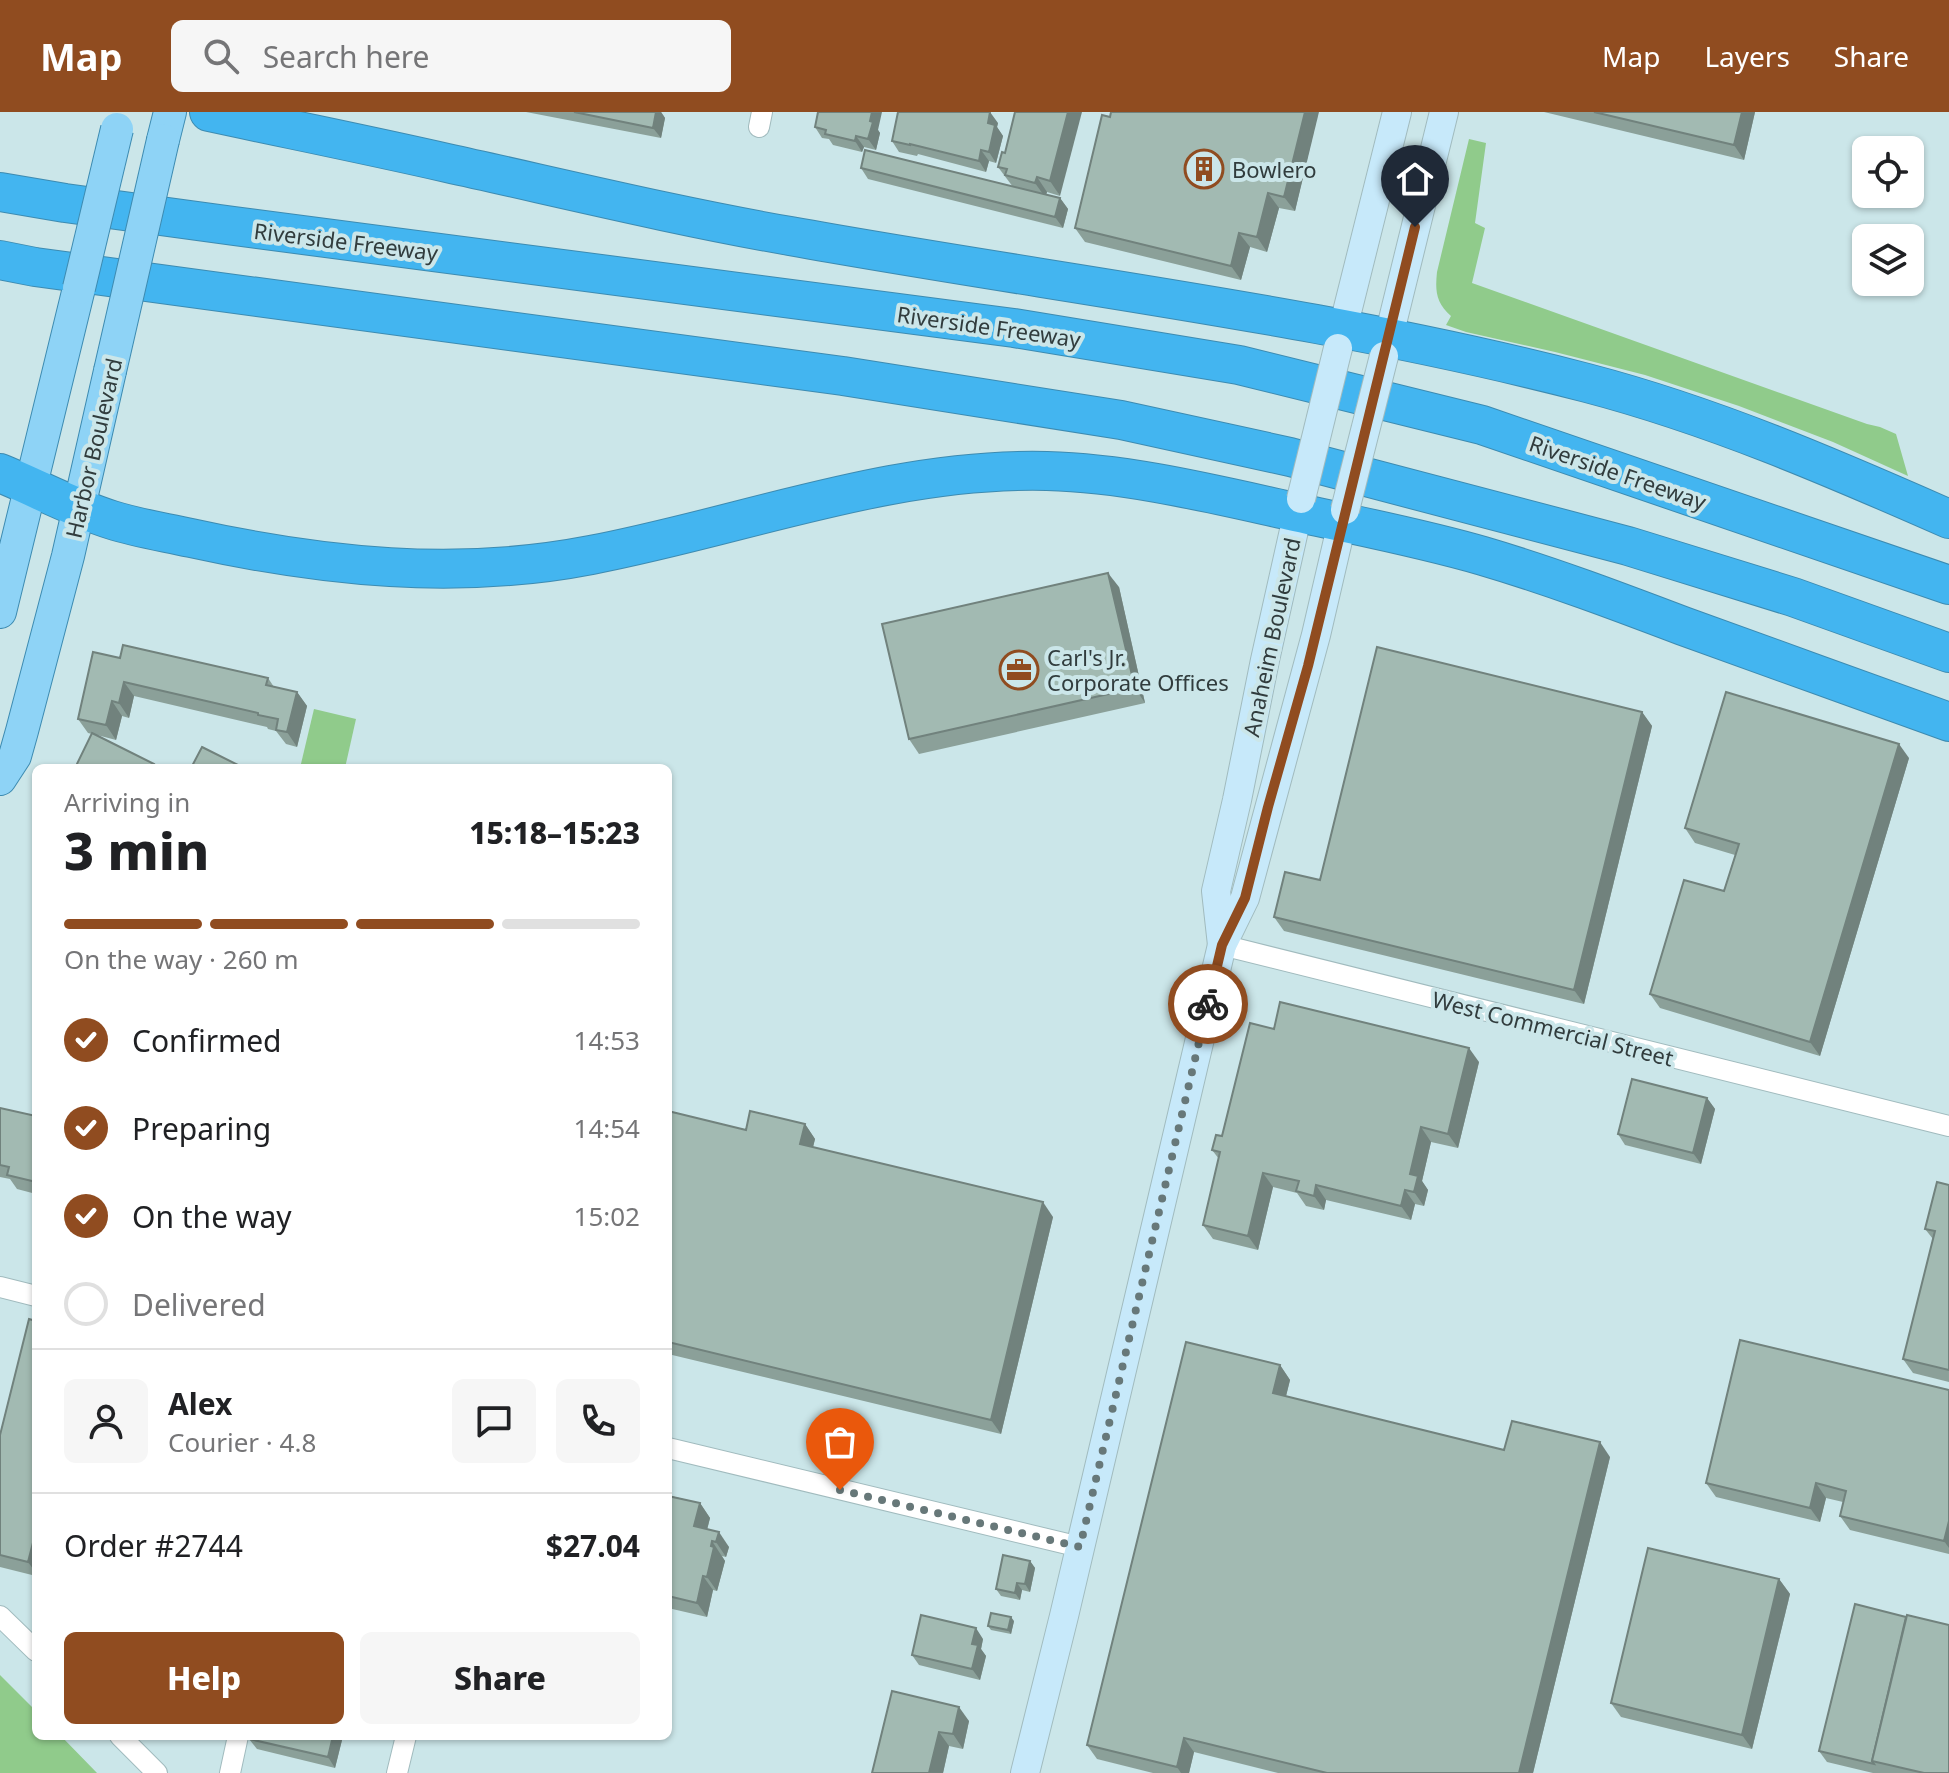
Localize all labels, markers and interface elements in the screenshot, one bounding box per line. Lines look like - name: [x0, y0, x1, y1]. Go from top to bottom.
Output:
- search box: [171, 20, 731, 92]
- text: Map: [40, 30, 123, 82]
- icon: search: [199, 34, 243, 78]
- text: Search here: [263, 36, 430, 77]
- text: Map: [1602, 37, 1660, 75]
- text: Layers: [1704, 37, 1790, 75]
- text: Share: [1834, 37, 1909, 75]
- map controls: [1852, 136, 1924, 296]
- button: locate: [1852, 136, 1924, 208]
- pin: [1381, 145, 1449, 227]
- building icon: Bowlero: [1183, 148, 1225, 190]
- place label: Bowlero: [1232, 154, 1317, 184]
- icon: home: [1393, 157, 1437, 201]
- street label: Riverside Freeway: [252, 215, 441, 267]
- button: layers: [1852, 224, 1924, 296]
- street label: Riverside Freeway: [895, 298, 1084, 354]
- street label: Harbor Boulevard: [58, 355, 128, 541]
- street label: Riverside Freeway: [1526, 428, 1711, 517]
- street label: Anaheim Boulevard: [1235, 535, 1307, 739]
- place label: Carl's Jr. Corporate Offices: [1047, 642, 1229, 697]
- office icon: Carl's Jr. Corporate Offices: [998, 649, 1040, 691]
- text: Arriving in: [64, 784, 190, 820]
- text: 15:18–15:23: [469, 812, 640, 853]
- text: 3 min: [64, 814, 209, 885]
- text: On the way · 260 m: [64, 941, 298, 977]
- courier: [1168, 964, 1248, 1044]
- icon: bike: [1186, 982, 1230, 1026]
- street label: West Commercial Street: [1429, 984, 1677, 1072]
- icon: check: [64, 1018, 108, 1062]
- text: Confirmed: [132, 1020, 282, 1061]
- text: 14:53: [574, 1022, 640, 1058]
- icon: check: [64, 1106, 108, 1150]
- text: Preparing: [132, 1108, 271, 1149]
- text: 14:54: [574, 1110, 640, 1146]
- icon: check: [64, 1194, 108, 1238]
- text: On the way: [132, 1196, 292, 1237]
- text: 15:02: [574, 1198, 640, 1234]
- text: Delivered: [132, 1284, 266, 1325]
- button: person: [64, 1379, 148, 1463]
- button: chat: [452, 1379, 536, 1463]
- button: phone: [556, 1379, 640, 1463]
- text: Alex: [168, 1383, 232, 1424]
- pin: [806, 1408, 874, 1490]
- icon: bag: [818, 1420, 862, 1464]
- text: Courier · 4.8: [168, 1424, 316, 1460]
- text: Order #2744: [64, 1525, 243, 1566]
- text: $27.04: [546, 1525, 640, 1566]
- button: Help: [64, 1632, 344, 1724]
- button: Share: [360, 1632, 640, 1724]

